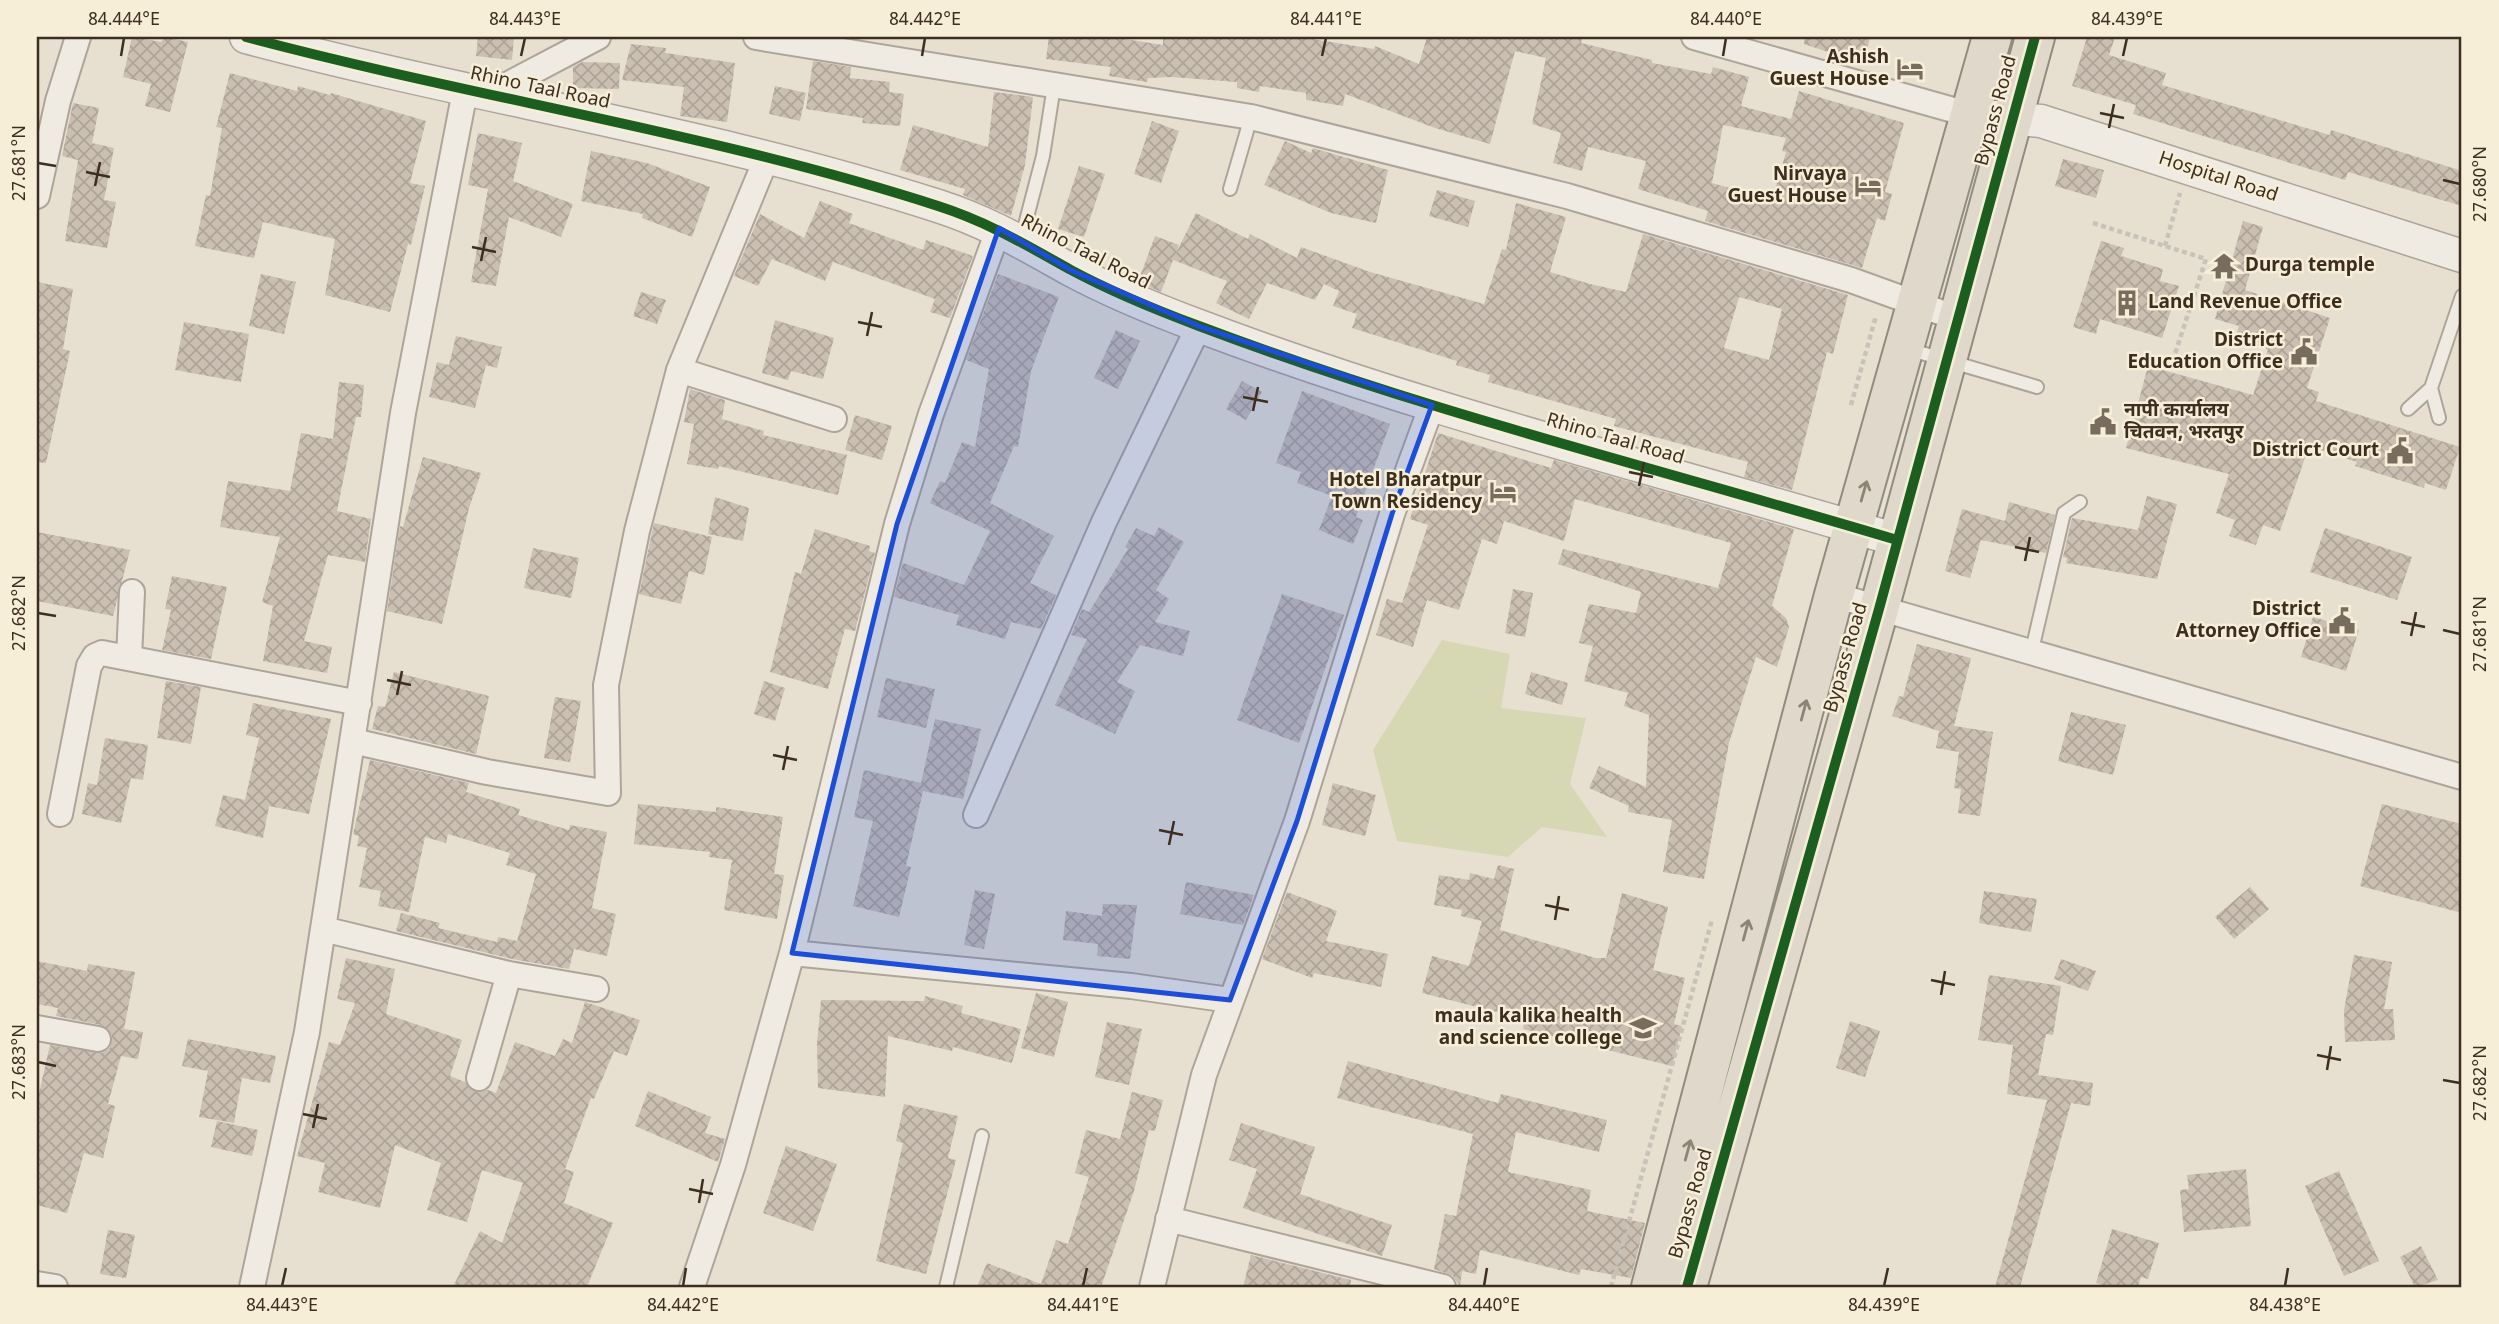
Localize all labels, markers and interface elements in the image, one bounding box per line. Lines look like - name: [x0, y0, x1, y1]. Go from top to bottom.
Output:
- text: 84.444°E: [88, 9, 160, 32]
- text: 84.443°E: [489, 9, 561, 32]
- text: 84.442°E: [889, 9, 961, 32]
- text: 84.441°E: [1290, 9, 1362, 32]
- text: 84.440°E: [1690, 9, 1762, 32]
- text: 84.439°E: [2091, 9, 2163, 32]
- place label: Ashish Guest House: [1769, 46, 1889, 93]
- street label: Bypass Road: [1970, 53, 2024, 169]
- hotel icon: Ashish Guest House: [1895, 54, 1925, 84]
- street label: Rhino Taal Road: [468, 62, 612, 116]
- text: 27.681°N: [9, 125, 32, 201]
- text: 27.680°N: [2470, 146, 2493, 222]
- street label: Hospital Road: [2155, 147, 2281, 209]
- place label: Nirvaya Guest House: [1727, 163, 1847, 210]
- hotel icon: Nirvaya Guest House: [1853, 171, 1883, 201]
- street label: Rhino Taal Road: [1016, 210, 1154, 296]
- temple icon: Durga temple: [2209, 251, 2239, 281]
- place label: Durga temple: [2245, 254, 2375, 279]
- building icon: Land Revenue Office: [2112, 288, 2142, 318]
- place label: Land Revenue Office: [2148, 291, 2342, 316]
- place label: District Education Office: [2128, 329, 2283, 376]
- public building icon: District Education Office: [2289, 337, 2319, 367]
- place label: नापी कार्यालय चितवन, भरतपुर: [2124, 398, 2244, 446]
- public building icon: नापी कार्यालय चितवन, भरतपुर: [2088, 407, 2118, 437]
- street label: Rhino Taal Road: [1543, 408, 1687, 472]
- public building icon: District Court: [2385, 436, 2415, 466]
- place label: District Court: [2252, 439, 2379, 464]
- place label: Hotel Bharatpur Town Residency: [1329, 469, 1482, 516]
- hotel icon: Hotel Bharatpur Town Residency: [1488, 477, 1518, 507]
- one-way arrow: [1859, 480, 1872, 502]
- text: 27.682°N: [9, 575, 32, 651]
- text: 27.681°N: [2470, 596, 2493, 672]
- place label: District Attorney Office: [2176, 598, 2321, 645]
- street label: Bypass Road: [1819, 600, 1875, 716]
- public building icon: District Attorney Office: [2327, 606, 2357, 636]
- one-way arrow: [1798, 700, 1811, 722]
- one-way arrow: [1740, 920, 1753, 942]
- place label: maula kalika health and science college: [1434, 1005, 1622, 1052]
- school or university icon: maula kalika health and science college: [1628, 1013, 1658, 1043]
- text: 27.683°N: [9, 1024, 32, 1100]
- text: 27.682°N: [2470, 1045, 2493, 1121]
- one-way arrow: [1682, 1139, 1695, 1162]
- street label: Bypass Road: [1664, 1146, 1720, 1262]
- text: 84.443°E: [246, 1295, 318, 1318]
- text: 84.442°E: [647, 1295, 719, 1318]
- text: 84.441°E: [1047, 1295, 1119, 1318]
- text: 84.440°E: [1448, 1295, 1520, 1318]
- text: 84.439°E: [1848, 1295, 1920, 1318]
- text: 84.438°E: [2249, 1295, 2321, 1318]

